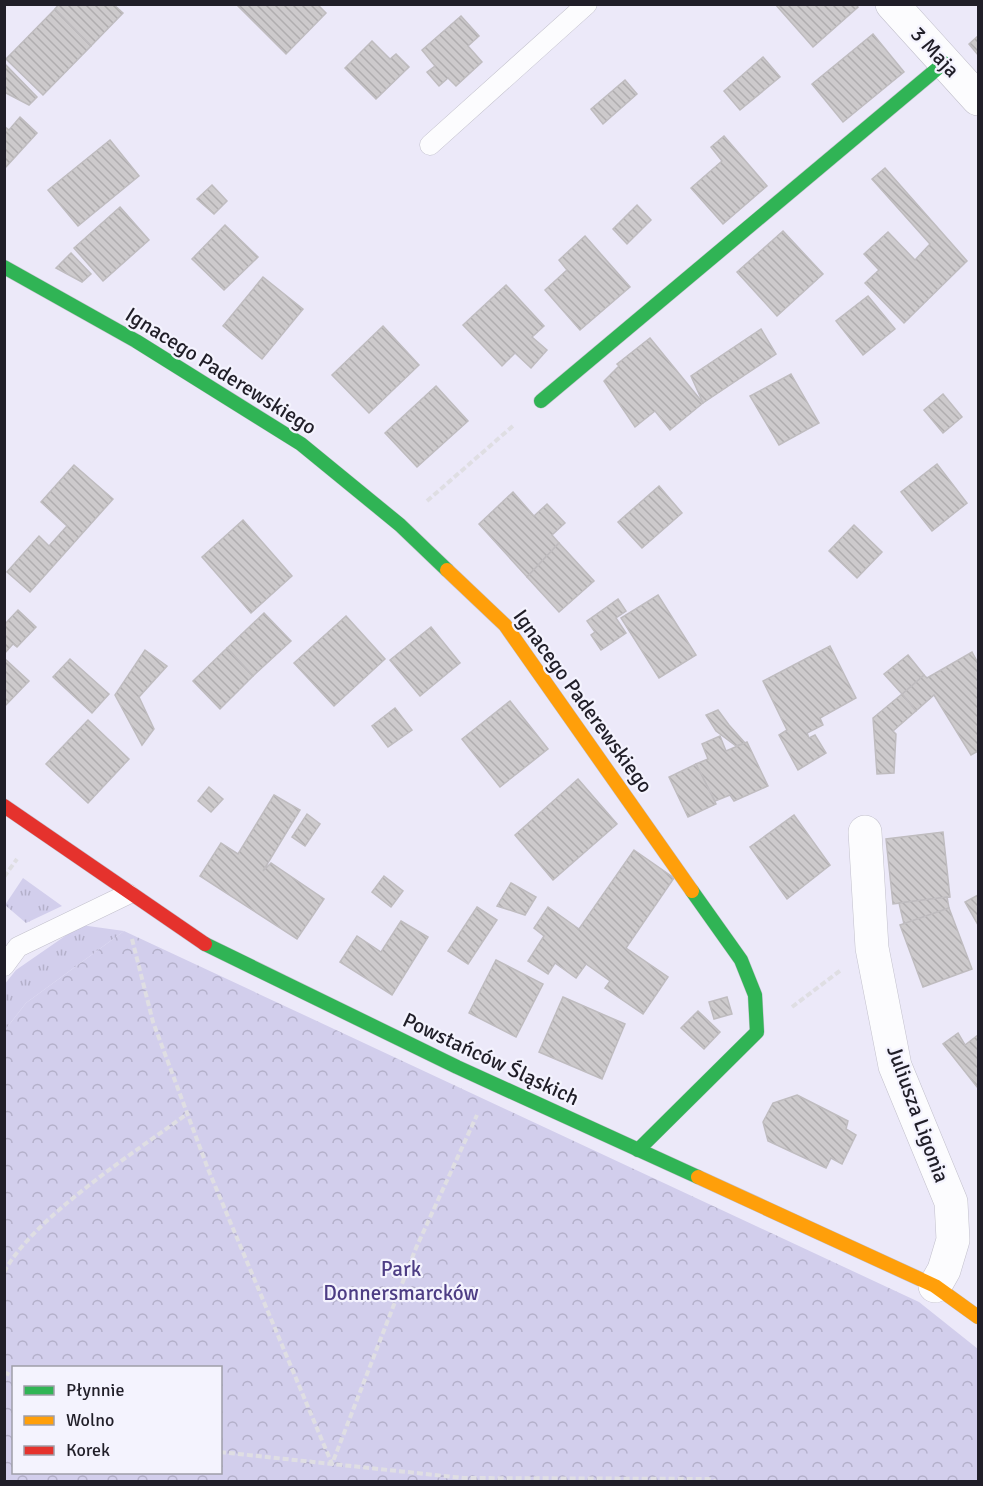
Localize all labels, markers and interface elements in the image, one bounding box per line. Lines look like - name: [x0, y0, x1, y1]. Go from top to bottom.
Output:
- street label: 3 Maja: [905, 21, 965, 83]
- street label: Ignacego Paderewskiego: [121, 302, 321, 440]
- street label: Ignacego Paderewskiego: [508, 604, 658, 798]
- street label: Powstańców Śląskich: [399, 1007, 583, 1111]
- street label: Juliusza Ligonia: [881, 1042, 955, 1186]
- park label: Park Donnersmarcków: [323, 1256, 479, 1306]
- legend: [12, 1366, 222, 1474]
- text: Płynnie: [66, 1379, 124, 1401]
- text: Wolno: [66, 1409, 114, 1431]
- text: Korek: [66, 1439, 110, 1461]

